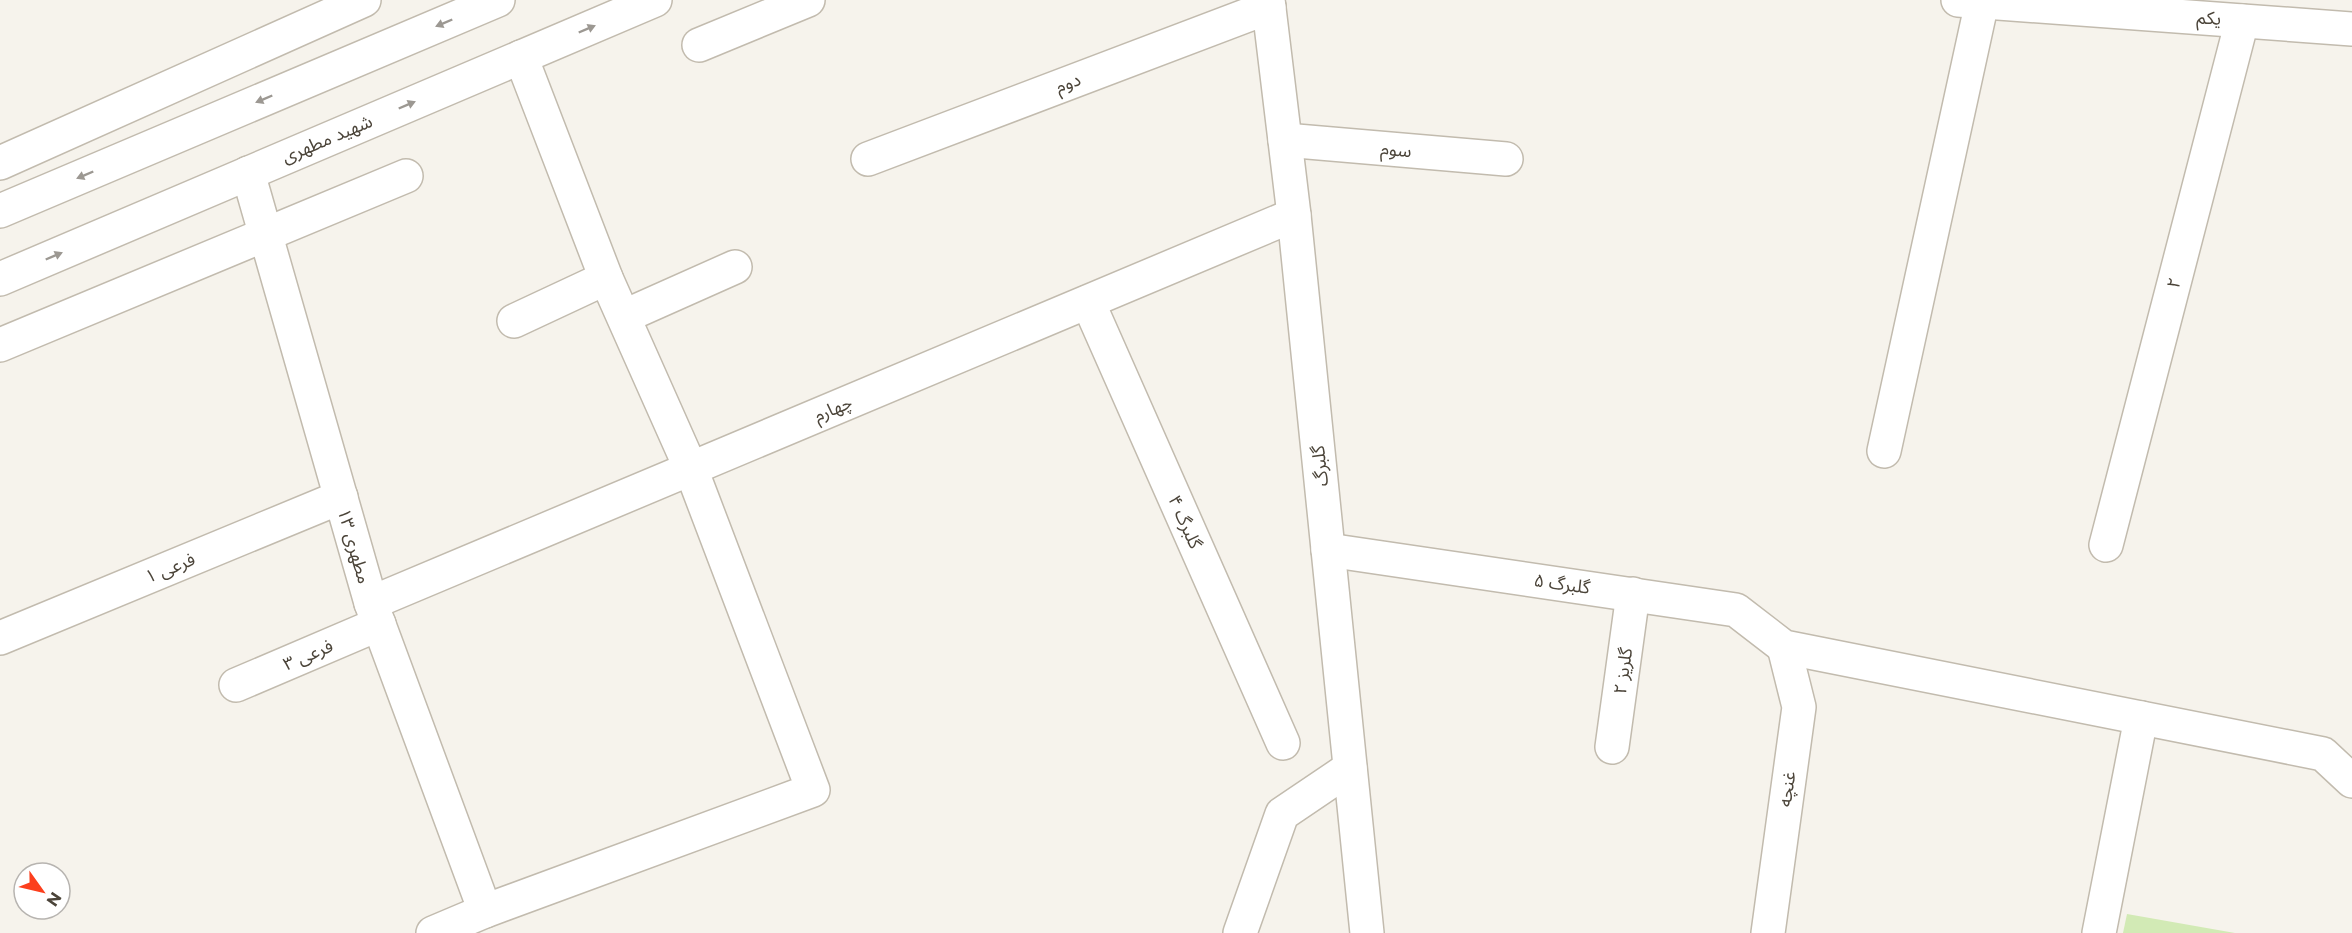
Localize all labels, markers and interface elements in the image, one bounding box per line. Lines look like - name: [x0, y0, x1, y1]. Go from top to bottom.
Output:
- street label: یکم: [2196, 6, 2222, 32]
- one-way arrow: [434, 18, 452, 28]
- one-way arrow: [578, 24, 596, 34]
- street label: دوم: [1052, 68, 1085, 101]
- one-way arrow: [255, 94, 273, 104]
- one-way arrow: [399, 101, 416, 110]
- street label: شهید مطهری: [278, 110, 376, 168]
- street label: سوم: [1379, 138, 1413, 165]
- one-way arrow: [76, 171, 94, 181]
- one-way arrow: [45, 251, 63, 260]
- street label: ۲: [2162, 275, 2186, 291]
- street label: چهارم: [810, 391, 857, 430]
- street label: گلبرگ: [1307, 444, 1333, 488]
- street label: گلبرگ ۴: [1164, 492, 1207, 553]
- street label: مطهری ۱۳: [333, 506, 375, 586]
- street label: فرعی ۱: [142, 548, 198, 588]
- street label: گلبرگ ۵: [1533, 569, 1592, 599]
- street label: فرعی ۳: [280, 635, 336, 675]
- street label: گلریز ۲: [1609, 646, 1637, 696]
- street label: غنچه: [1774, 770, 1800, 808]
- north arrow: [12, 861, 72, 921]
- text: N: [43, 888, 66, 910]

